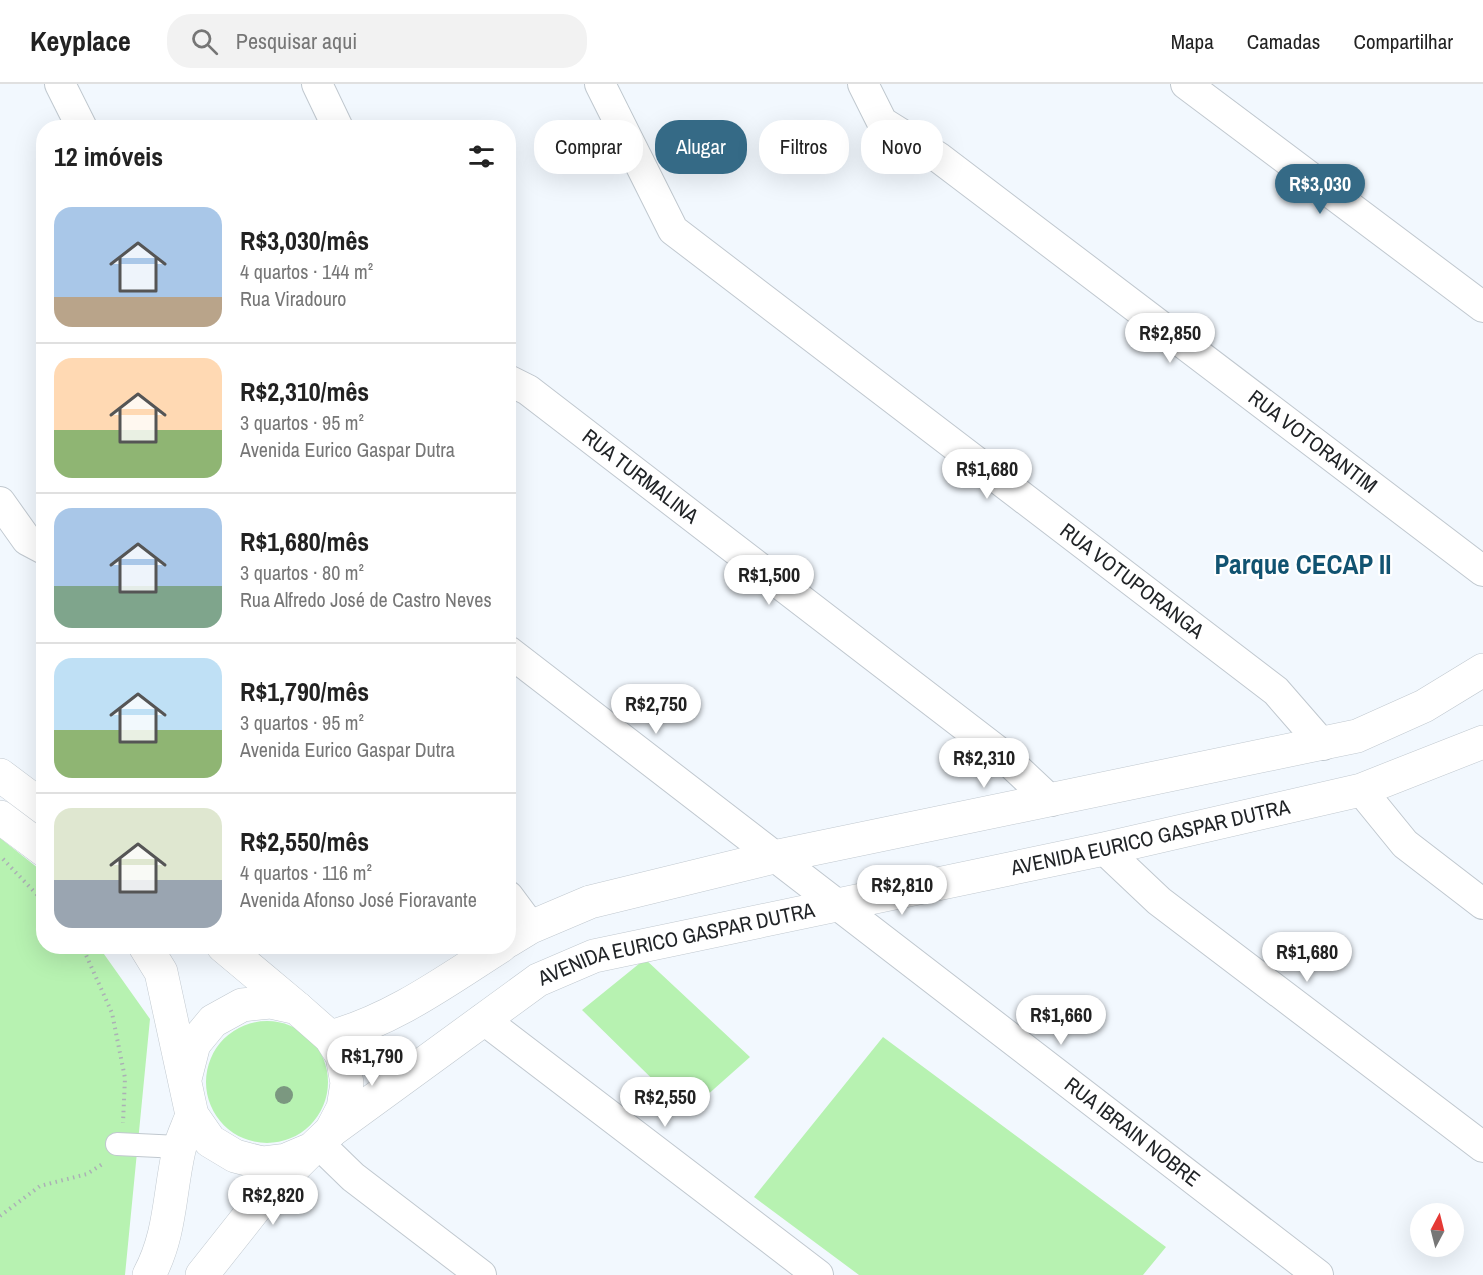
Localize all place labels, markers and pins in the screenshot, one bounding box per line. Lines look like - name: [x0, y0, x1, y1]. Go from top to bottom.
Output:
- pin: R$3,030: [1265, 164, 1375, 215]
- pin: R$2,850: [1115, 313, 1225, 364]
- pin: R$1,680: [932, 449, 1042, 500]
- pin: R$1,500: [714, 555, 824, 606]
- pin: R$2,750: [601, 684, 711, 735]
- pin: R$2,310: [929, 738, 1039, 789]
- pin: R$2,810: [847, 865, 957, 916]
- pin: R$1,680: [1252, 932, 1362, 983]
- pin: R$1,660: [1006, 995, 1116, 1046]
- pin: R$1,790: [317, 1036, 427, 1087]
- pin: R$2,550: [610, 1077, 720, 1128]
- pin: R$2,820: [218, 1175, 328, 1226]

